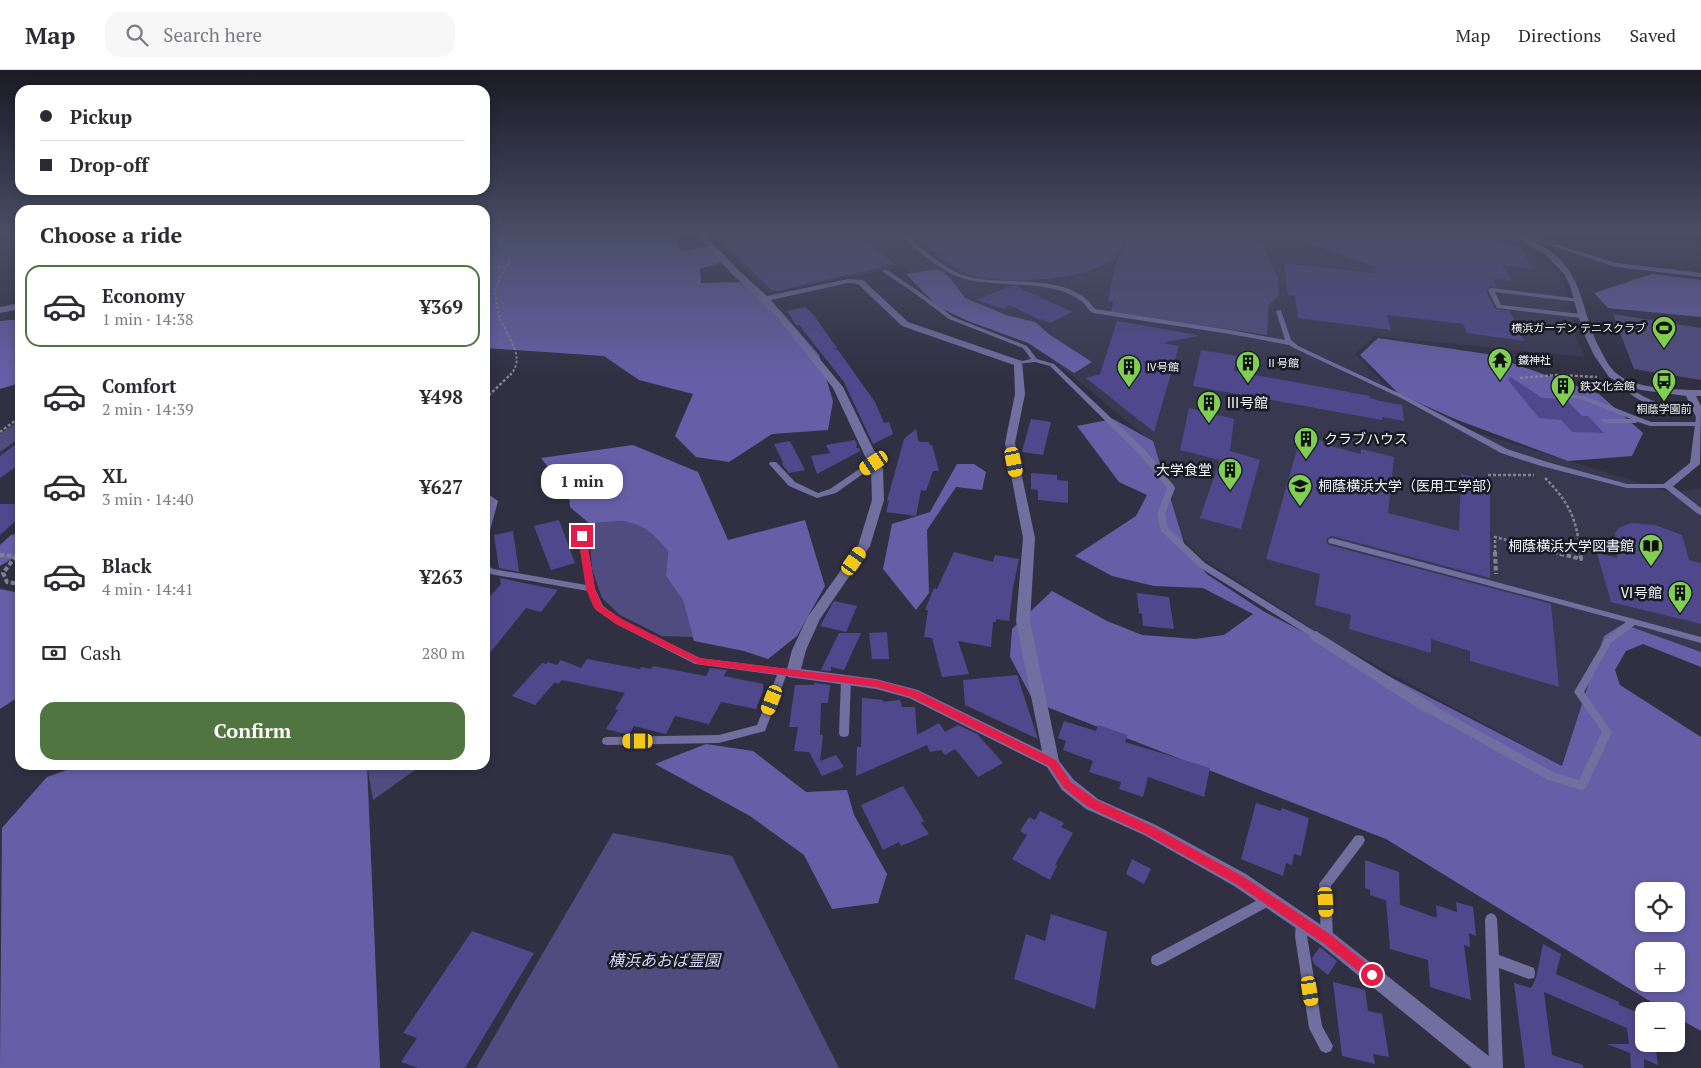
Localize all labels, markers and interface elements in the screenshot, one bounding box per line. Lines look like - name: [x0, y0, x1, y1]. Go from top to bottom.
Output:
- search box: [105, 12, 455, 57]
- text: Map: [25, 19, 75, 51]
- icon: search: [123, 21, 151, 49]
- text: Search here: [163, 22, 262, 47]
- text: Map: [1455, 23, 1490, 47]
- text: Directions: [1518, 23, 1601, 47]
- text: Saved: [1629, 23, 1676, 47]
- text: Pickup: [70, 104, 132, 129]
- text: Drop-off: [70, 152, 148, 177]
- text: Choose a ride: [40, 220, 182, 249]
- text: Economy: [102, 283, 185, 308]
- icon: car: [42, 284, 87, 329]
- text: ¥369: [420, 294, 463, 319]
- text: 1 min · 14:38: [102, 308, 194, 330]
- sports icon: 横浜ガーデン テニスクラブ: [1651, 315, 1677, 349]
- place label: 横浜ガーデン テニスクラブ: [1511, 321, 1646, 335]
- temple icon: 鐵神社: [1487, 347, 1513, 381]
- building icon: Ⅱ号館: [1235, 350, 1261, 384]
- place label: 鐵神社: [1518, 353, 1551, 367]
- building icon: Ⅳ号館: [1116, 354, 1142, 388]
- place label: Ⅱ号館: [1266, 356, 1299, 370]
- place label: Ⅳ号館: [1146, 360, 1179, 374]
- bus stop icon: 桐蔭学園前: [1651, 368, 1677, 402]
- text: Comfort: [102, 373, 177, 398]
- building icon: 鉄文化会館: [1550, 373, 1576, 407]
- icon: car: [42, 374, 87, 419]
- place label: 鉄文化会館: [1580, 379, 1635, 393]
- text: ¥498: [420, 384, 463, 409]
- building icon: Ⅲ号館: [1196, 390, 1222, 424]
- place label: Ⅲ号館: [1226, 393, 1268, 412]
- text: 2 min · 14:39: [102, 398, 194, 420]
- place label: 桐蔭学園前: [1637, 402, 1692, 416]
- building icon: クラブハウス: [1293, 426, 1319, 460]
- place label: クラブハウス: [1324, 429, 1408, 448]
- car: [1003, 446, 1024, 478]
- car: [857, 448, 890, 478]
- building icon: 大学食堂: [1217, 457, 1243, 491]
- place label: 大学食堂: [1156, 460, 1212, 479]
- text: XL: [102, 463, 127, 488]
- icon: car: [42, 464, 87, 509]
- callout: 1 min: [541, 464, 623, 498]
- text: 1 min: [560, 470, 604, 492]
- school or university icon: 桐蔭横浜大学（医用工学部）: [1287, 473, 1313, 507]
- text: ¥627: [420, 474, 463, 499]
- place label: 桐蔭横浜大学（医用工学部）: [1318, 476, 1500, 495]
- text: 3 min · 14:40: [102, 488, 194, 510]
- route end: [571, 525, 593, 547]
- library icon: 桐蔭横浜大学図書館: [1638, 533, 1664, 567]
- place label: 桐蔭横浜大学図書館: [1508, 536, 1634, 555]
- car: [839, 544, 868, 578]
- text: Black: [102, 553, 152, 578]
- icon: car: [42, 554, 87, 599]
- text: ¥263: [420, 564, 463, 589]
- text: 4 min · 14:41: [102, 578, 194, 600]
- building icon: Ⅵ号館: [1667, 580, 1693, 614]
- place label: Ⅵ号館: [1620, 583, 1662, 602]
- icon: cash: [40, 639, 68, 667]
- text: Cash: [80, 640, 121, 665]
- text: 280 m: [422, 642, 465, 664]
- car: [759, 683, 784, 717]
- button: Confirm: [40, 702, 465, 760]
- car: [623, 734, 653, 749]
- map controls: [1635, 882, 1685, 1052]
- button: locate: [1635, 882, 1685, 932]
- car: [1317, 887, 1334, 917]
- button: +: [1635, 942, 1685, 992]
- park label: 横浜あおば霊園: [608, 949, 722, 971]
- route start: [1361, 964, 1383, 986]
- car: [1300, 975, 1319, 1007]
- button: −: [1635, 1002, 1685, 1052]

